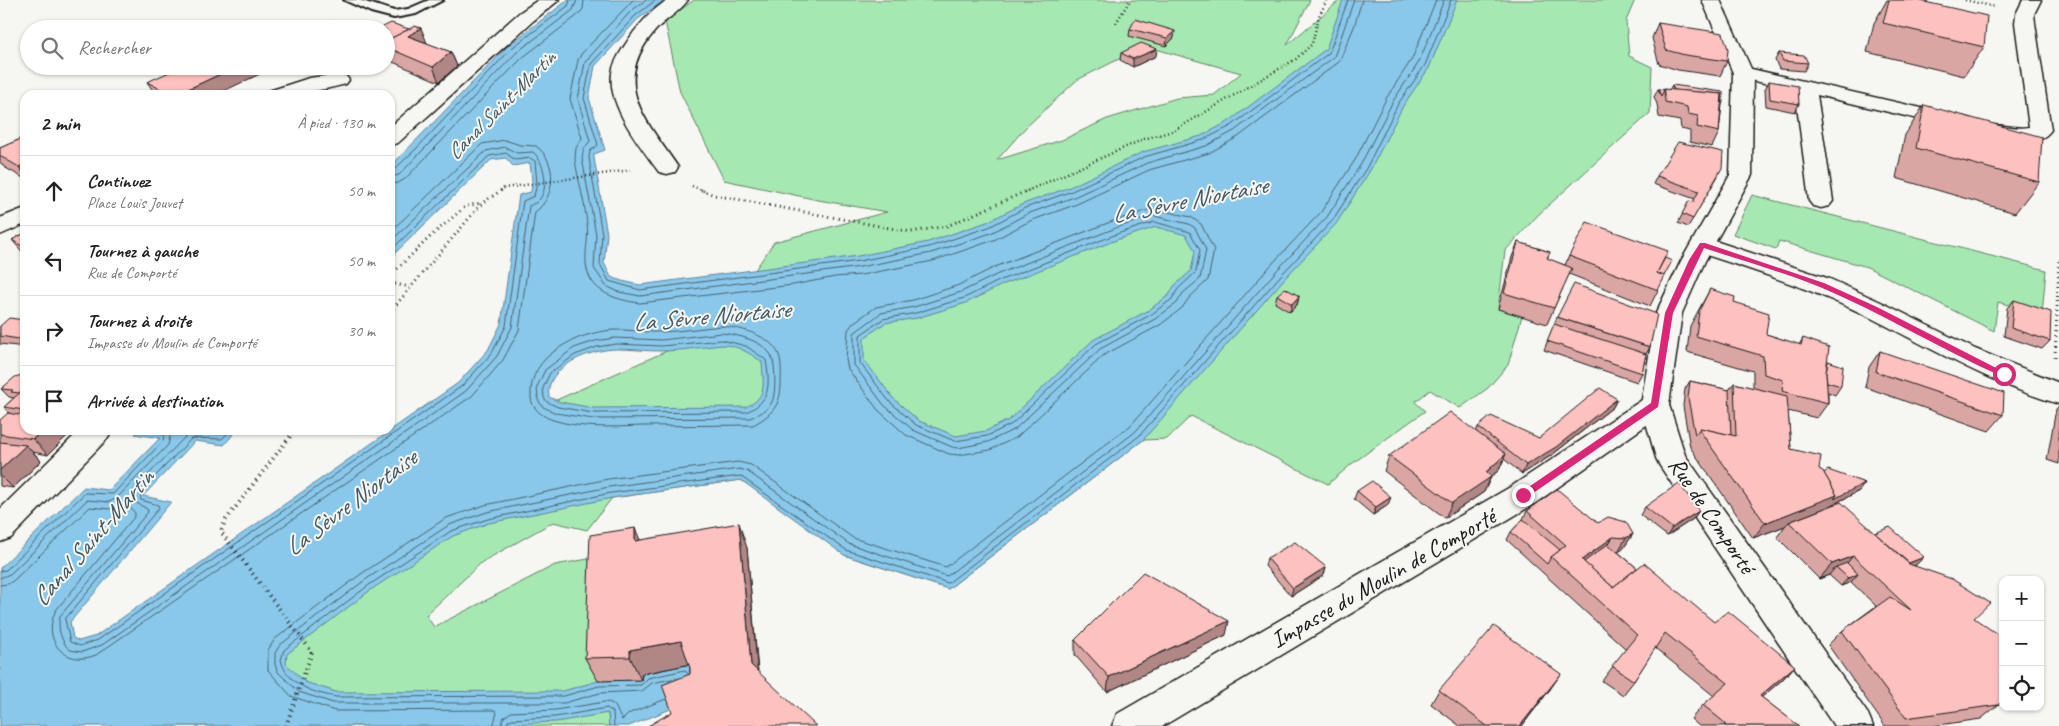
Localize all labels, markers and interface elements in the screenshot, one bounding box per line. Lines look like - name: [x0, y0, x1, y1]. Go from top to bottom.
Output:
- search box: [20, 20, 395, 75]
- icon: search: [38, 34, 66, 62]
- text: Rechercher: [78, 36, 151, 60]
- water label: Canal Saint-Martin: [441, 43, 563, 165]
- text: 2 min: [40, 110, 80, 136]
- text: À pied · 130 m: [297, 113, 375, 133]
- text: Continuez: [87, 169, 150, 193]
- water label: La Sèvre Niortaise: [1109, 169, 1273, 231]
- icon: ahead: [40, 177, 68, 205]
- text: 50 m: [348, 181, 375, 201]
- text: Place Louis Jouvet: [87, 193, 182, 213]
- text: Tournez à gauche: [87, 239, 198, 263]
- icon: left: [40, 247, 68, 275]
- text: 50 m: [348, 251, 375, 271]
- text: Rue de Comporté: [87, 263, 176, 283]
- water label: La Sèvre Niortaise: [631, 293, 795, 339]
- text: Tournez à droite: [87, 309, 191, 333]
- icon: right: [40, 317, 68, 345]
- text: 30 m: [348, 321, 375, 341]
- text: Impasse du Moulin de Comporté: [87, 333, 257, 353]
- route start: [1993, 363, 2016, 386]
- icon: arrive: [40, 387, 68, 415]
- text: Arrivée à destination: [87, 389, 223, 413]
- water label: La Sèvre Niortaise: [278, 440, 426, 563]
- street label: Rue de Comporté: [1662, 451, 1764, 582]
- water label: Canal Saint-Martin: [25, 461, 163, 613]
- route end: [1512, 484, 1535, 507]
- street label: Impasse du Moulin de Comporté: [1265, 499, 1504, 655]
- map controls: [1999, 576, 2044, 711]
- button: +: [1999, 576, 2044, 621]
- button: −: [1999, 621, 2044, 666]
- button: locate: [1999, 666, 2044, 711]

